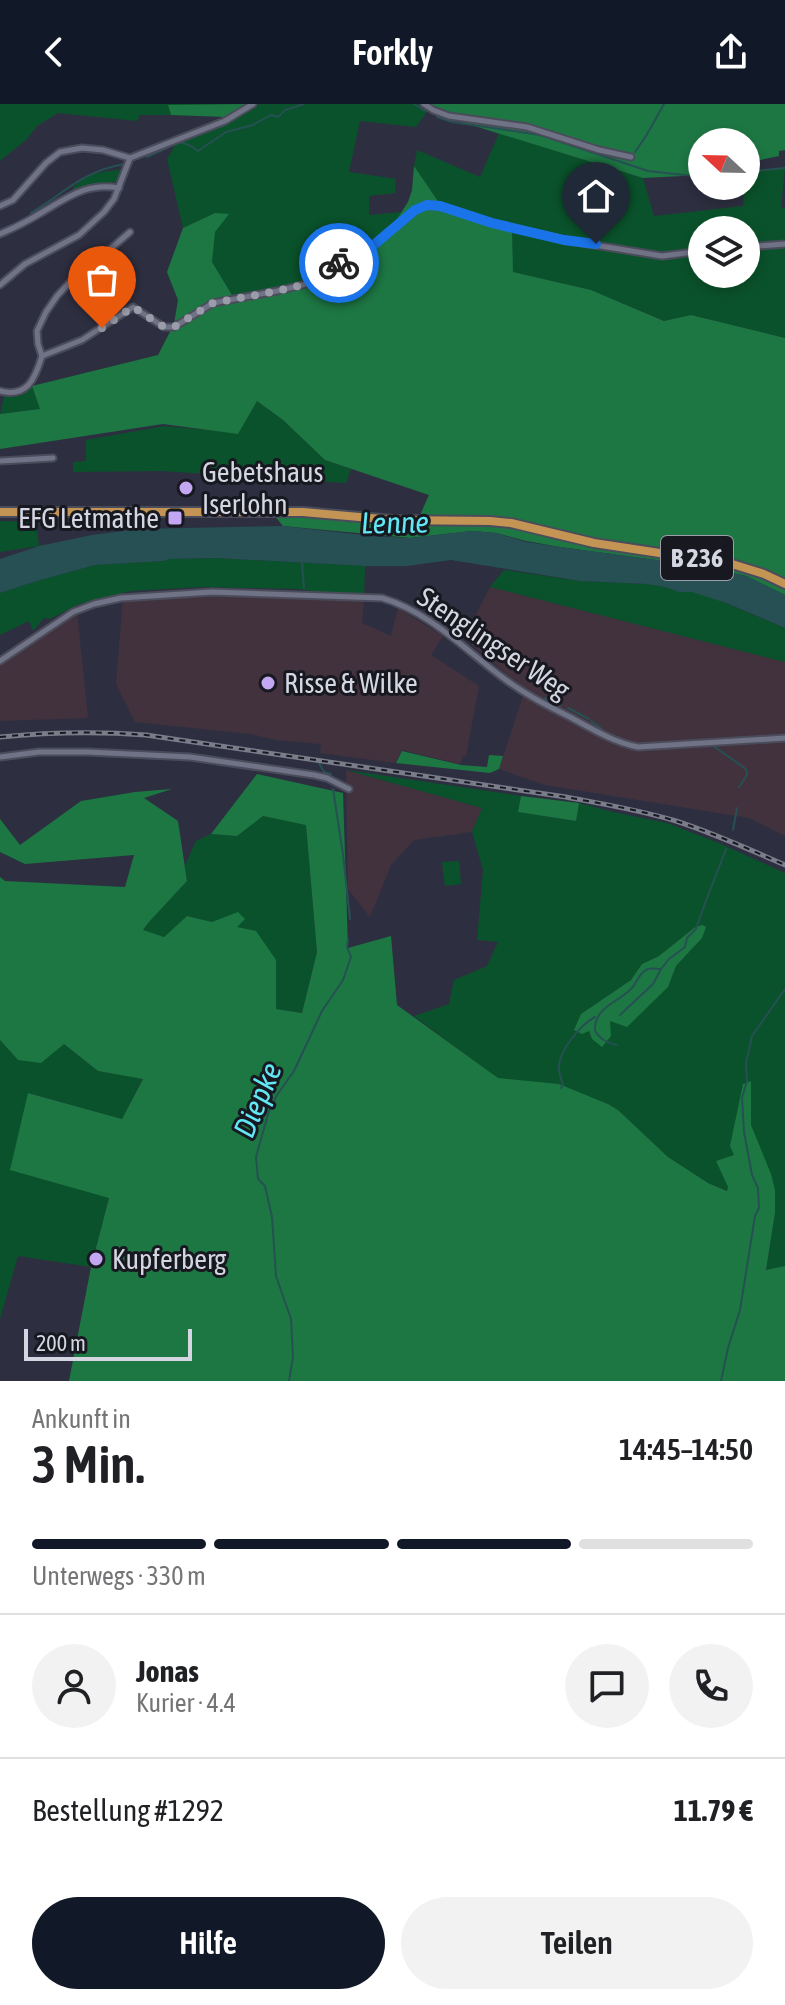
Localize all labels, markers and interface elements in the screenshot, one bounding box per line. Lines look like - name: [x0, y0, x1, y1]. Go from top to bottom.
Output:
- icon: back: [32, 30, 76, 74]
- icon: share: [709, 30, 753, 74]
- text: Forkly: [352, 31, 433, 73]
- north arrow: [688, 128, 760, 200]
- map controls: [688, 128, 760, 288]
- pin: [562, 162, 630, 244]
- icon: home: [574, 174, 618, 218]
- button: layers: [688, 216, 760, 288]
- courier: [299, 223, 379, 303]
- icon: bike: [317, 241, 361, 285]
- pin: [68, 246, 136, 328]
- icon: bag: [80, 258, 124, 302]
- place label: Gebetshaus Iserlohn: [202, 456, 324, 520]
- marker: Gebetshaus Iserlohn: [177, 479, 195, 497]
- place label: EFG Letmathe: [18, 502, 159, 534]
- water label: Lenne: [361, 504, 429, 540]
- marker: EFG Letmathe: [166, 509, 184, 527]
- road number: B 236: [661, 536, 733, 580]
- street label: Stenglingser Weg: [412, 580, 576, 706]
- place label: Risse & Wilke: [284, 667, 418, 699]
- marker: Risse & Wilke: [259, 674, 277, 692]
- water label: Diepke: [226, 1057, 288, 1142]
- place label: Kupferberg: [112, 1243, 226, 1275]
- marker: Kupferberg: [87, 1250, 105, 1268]
- scale bar: [24, 1325, 192, 1361]
- text: 200 m: [36, 1330, 86, 1356]
- text: Ankunft in: [32, 1404, 131, 1434]
- text: 14:45–14:50: [619, 1432, 753, 1466]
- text: 3 Min.: [32, 1434, 145, 1494]
- text: Unterwegs · 330 m: [32, 1561, 206, 1591]
- button: person: [32, 1644, 116, 1728]
- button: chat: [565, 1644, 649, 1728]
- button: phone: [669, 1644, 753, 1728]
- text: Jonas: [136, 1654, 199, 1688]
- text: Kurier · 4.4: [136, 1688, 236, 1718]
- text: Bestellung #1292: [32, 1793, 224, 1827]
- text: 11.79 €: [674, 1793, 753, 1827]
- button: Hilfe: [32, 1897, 385, 1989]
- button: Teilen: [401, 1897, 753, 1989]

